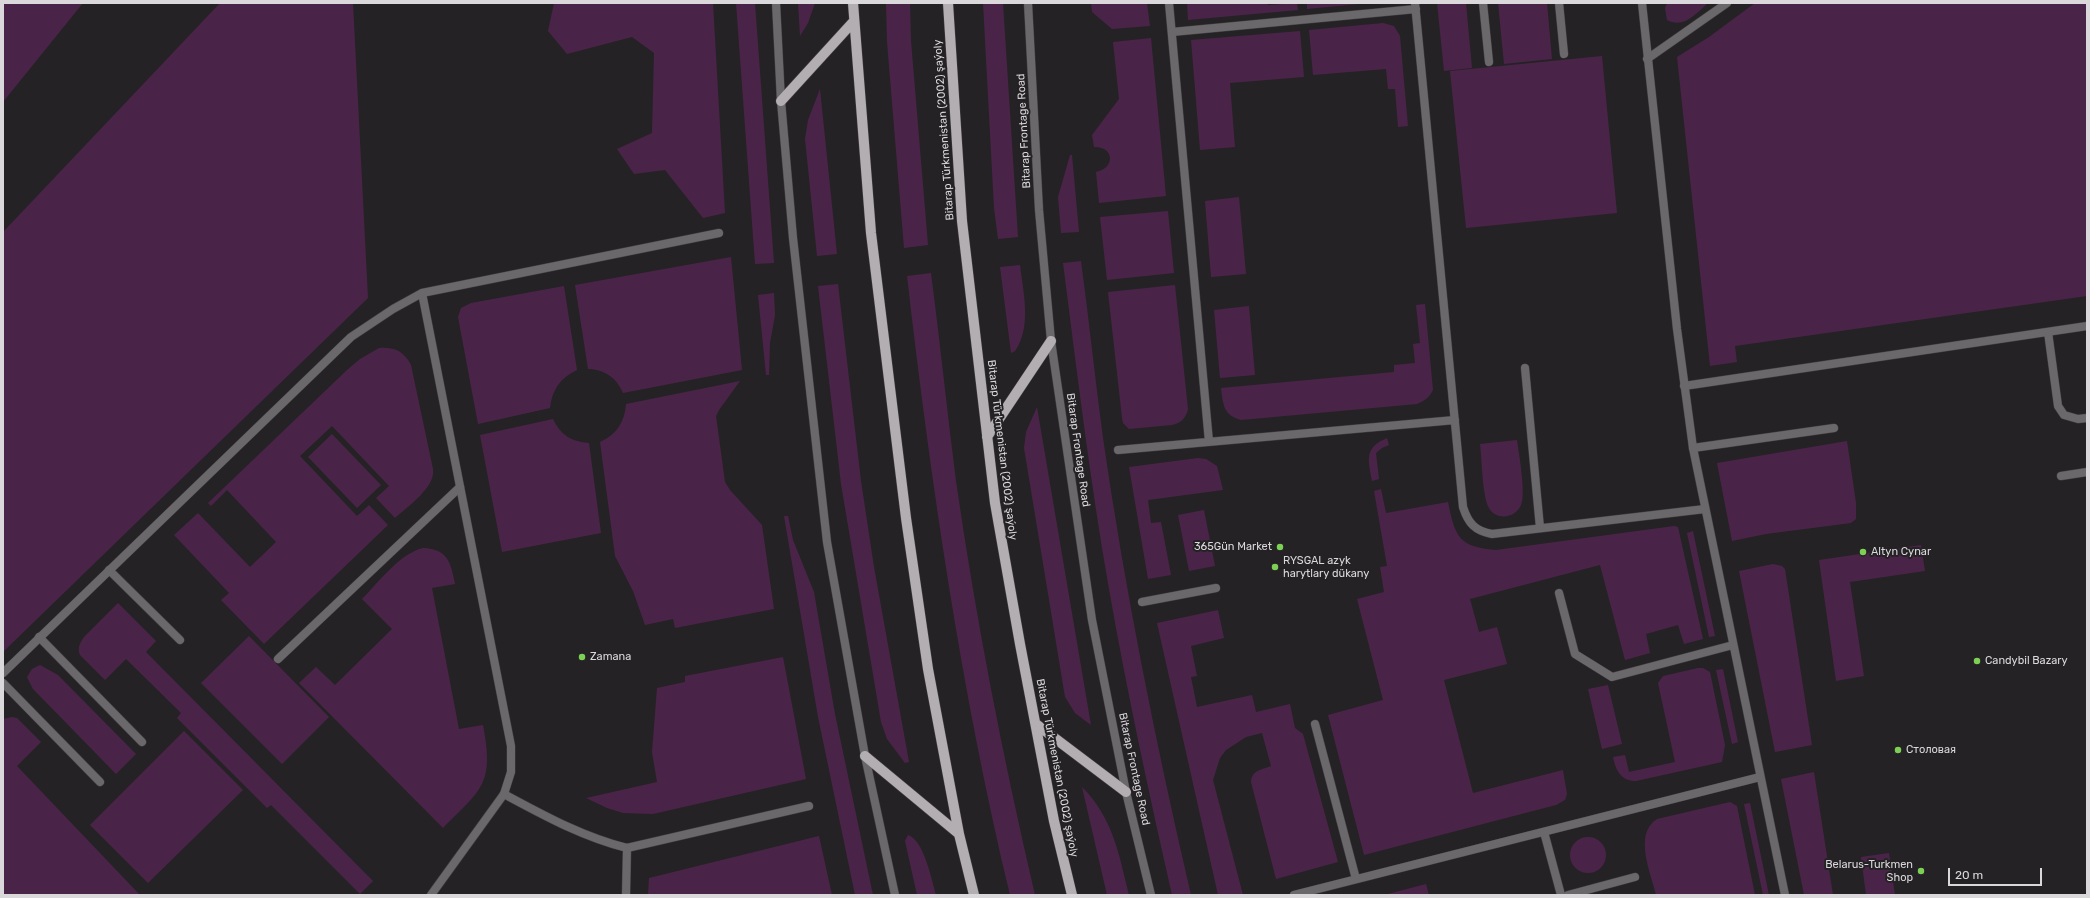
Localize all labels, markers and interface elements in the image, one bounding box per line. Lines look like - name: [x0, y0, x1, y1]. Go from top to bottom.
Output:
- street label: Bitarap Türkmenistan (2002) şaýoly: [931, 39, 957, 221]
- street label: Bitarap Frontage Road: [1014, 73, 1034, 189]
- street label: Bitarap Türkmenistan (2002) şaýoly: [984, 359, 1020, 541]
- street label: Bitarap Frontage Road: [1063, 392, 1093, 508]
- place label: 365Gün Market: [1194, 540, 1272, 554]
- marker: 365Gün Market: [1275, 542, 1285, 552]
- place label: Altyn Cynar: [1871, 545, 1931, 559]
- marker: Altyn Cynar: [1858, 547, 1868, 557]
- place label: RYSGAL azyk harytlary dükany: [1283, 554, 1369, 580]
- marker: RYSGAL azyk harytlary dükany: [1270, 562, 1280, 572]
- place label: Zamana: [590, 650, 631, 664]
- marker: Zamana: [577, 652, 587, 662]
- place label: Candybil Bazary: [1985, 654, 2068, 668]
- marker: Candybil Bazary: [1972, 656, 1982, 666]
- street label: Bitarap Türkmenistan (2002) şaýoly: [1033, 678, 1081, 858]
- street label: Bitarap Frontage Road: [1116, 711, 1152, 827]
- place label: Столовая: [1906, 743, 1956, 757]
- marker: Столовая: [1893, 745, 1903, 755]
- place label: Belarus-Turkmen Shop: [1825, 858, 1913, 884]
- scale bar: [1950, 860, 2044, 886]
- marker: Belarus-Turkmen Shop: [1916, 866, 1926, 876]
- text: 20 m: [1955, 868, 1983, 882]

